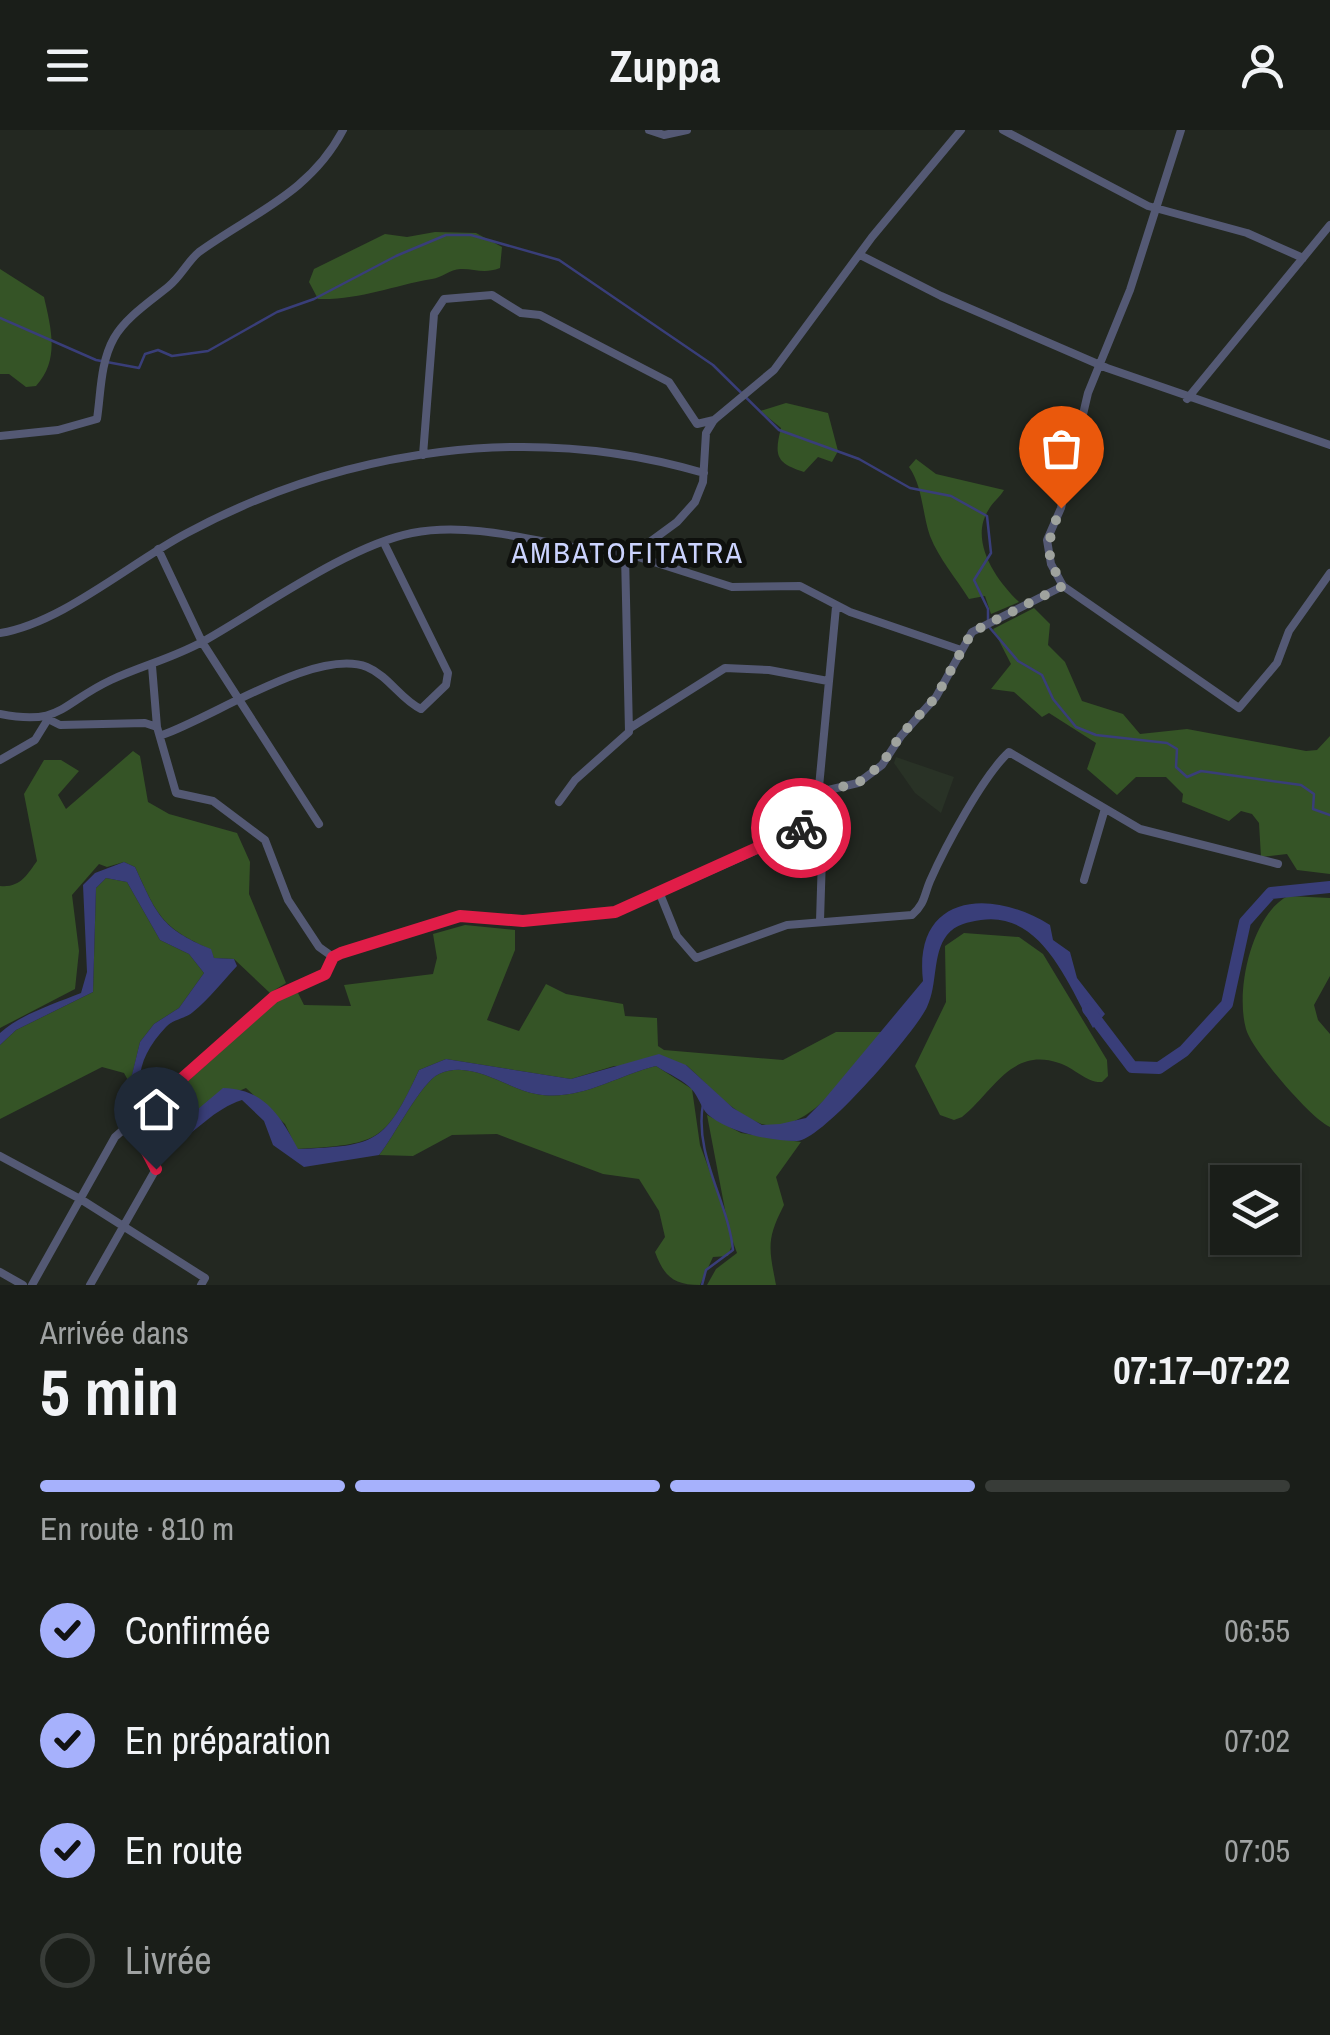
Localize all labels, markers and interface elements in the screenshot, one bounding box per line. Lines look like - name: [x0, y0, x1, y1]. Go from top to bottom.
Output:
- text: Zuppa: [610, 35, 720, 96]
- icon: menu: [40, 38, 95, 93]
- icon: person: [1235, 38, 1290, 93]
- pin: [1019, 406, 1104, 509]
- icon: bag: [1034, 421, 1089, 476]
- district label: AMBATOFITATRA: [510, 532, 745, 572]
- courier: [751, 778, 851, 878]
- icon: bike: [774, 801, 829, 856]
- pin: [114, 1067, 199, 1170]
- icon: home: [129, 1082, 184, 1137]
- map controls: [1210, 1165, 1300, 1255]
- button: layers: [1210, 1165, 1300, 1255]
- text: Arrivée dans: [40, 1311, 189, 1354]
- text: 07:17–07:22: [1113, 1345, 1290, 1396]
- text: 5 min: [40, 1348, 179, 1435]
- text: En route · 810 m: [40, 1507, 234, 1550]
- icon: check: [40, 1603, 95, 1658]
- text: Confirmée: [125, 1605, 270, 1656]
- text: 06:55: [1224, 1609, 1290, 1652]
- icon: check: [40, 1713, 95, 1768]
- text: En préparation: [125, 1715, 331, 1766]
- text: 07:02: [1224, 1719, 1290, 1762]
- icon: check: [40, 1823, 95, 1878]
- text: En route: [125, 1825, 243, 1876]
- text: 07:05: [1224, 1829, 1290, 1872]
- text: Livrée: [125, 1935, 212, 1986]

